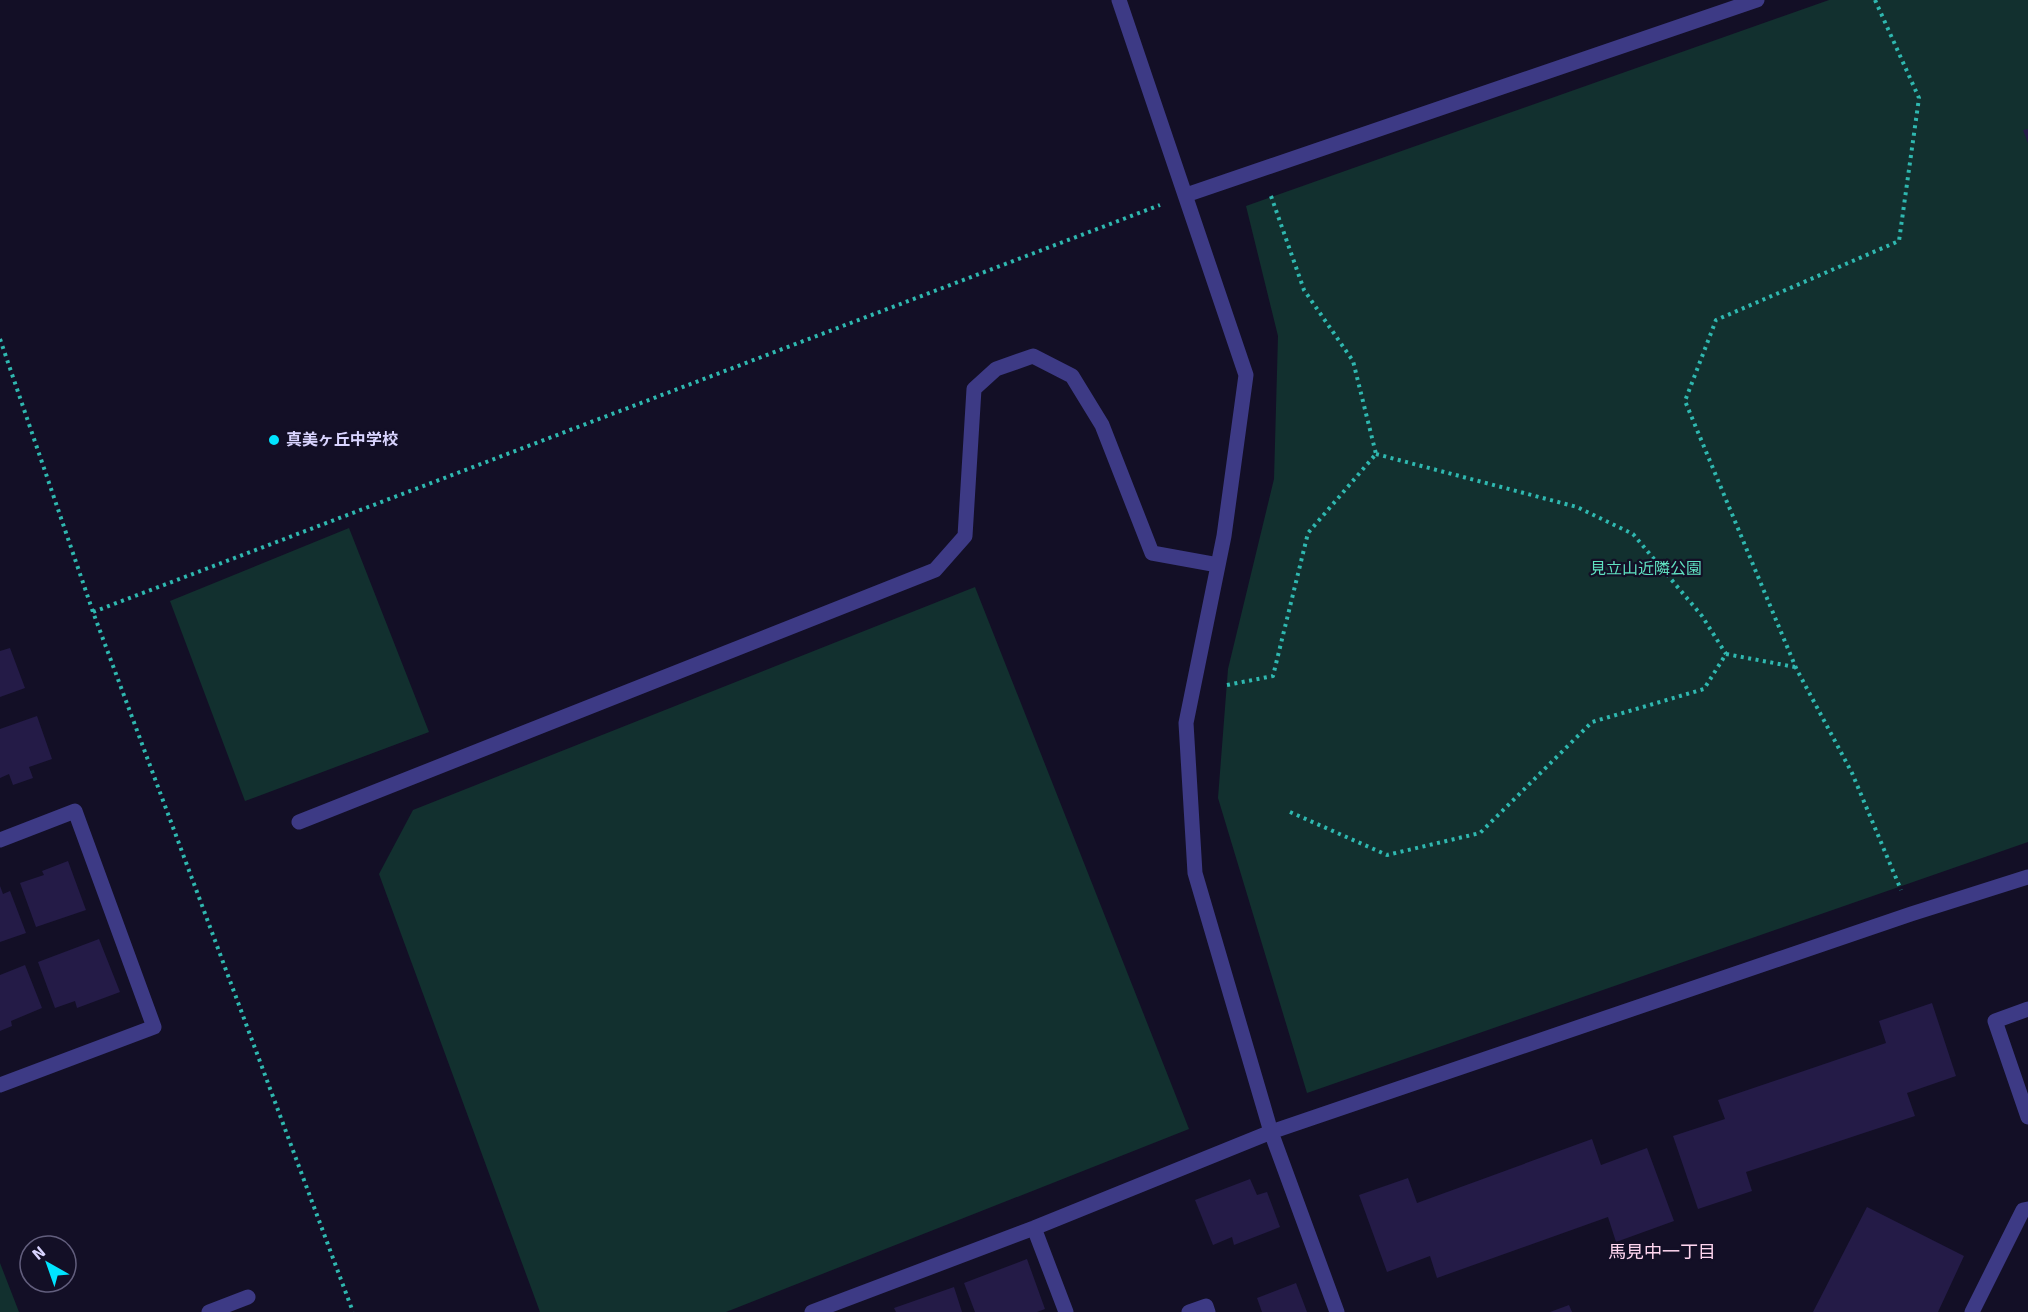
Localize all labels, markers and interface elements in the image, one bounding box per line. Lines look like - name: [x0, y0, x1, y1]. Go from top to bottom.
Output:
- place label: 真美ヶ丘中学校: [286, 430, 398, 450]
- marker: 真美ヶ丘中学校: [267, 433, 281, 447]
- park label: 見立山近隣公園: [1590, 559, 1702, 579]
- north arrow: [18, 1234, 78, 1294]
- district label: 馬見中一丁目: [1608, 1241, 1716, 1263]
- text: N: [28, 1242, 50, 1265]

